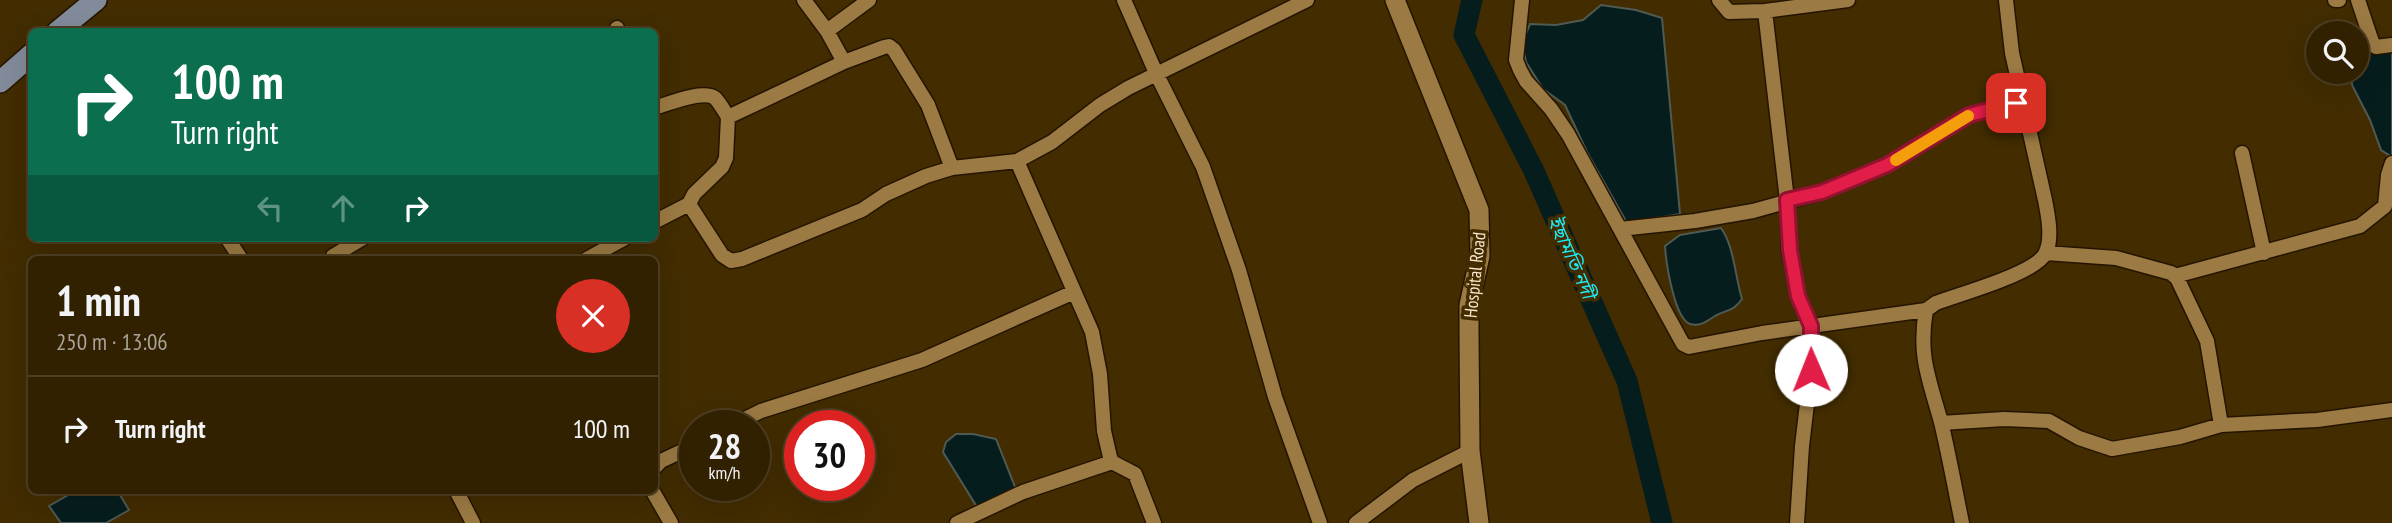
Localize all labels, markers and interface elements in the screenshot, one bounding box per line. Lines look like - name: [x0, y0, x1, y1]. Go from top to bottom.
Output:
- map controls: [2306, 21, 2369, 84]
- button: search: [2306, 21, 2369, 84]
- text: 100 m: [171, 49, 284, 113]
- icon: right: [56, 56, 147, 147]
- pin: [1986, 73, 2046, 133]
- icon: arrive: [1997, 84, 2035, 122]
- text: Turn right: [171, 111, 279, 153]
- icon: left: [251, 189, 289, 227]
- icon: ahead: [324, 189, 362, 227]
- icon: right: [397, 189, 435, 227]
- water label: ইছামতি নদী: [1543, 212, 1602, 306]
- street label: Hospital Road: [1459, 231, 1490, 319]
- text: 1 min: [56, 273, 141, 328]
- button: close: [556, 279, 630, 353]
- text: 250 m · 13:06: [56, 327, 168, 356]
- position arrow: [1774, 333, 1848, 407]
- icon: right: [56, 410, 94, 448]
- speed limit sign: 30: [784, 410, 875, 501]
- text: Turn right: [115, 412, 206, 445]
- text: 100 m: [572, 412, 630, 445]
- text: 28: [708, 423, 741, 469]
- text: km/h: [709, 461, 740, 484]

